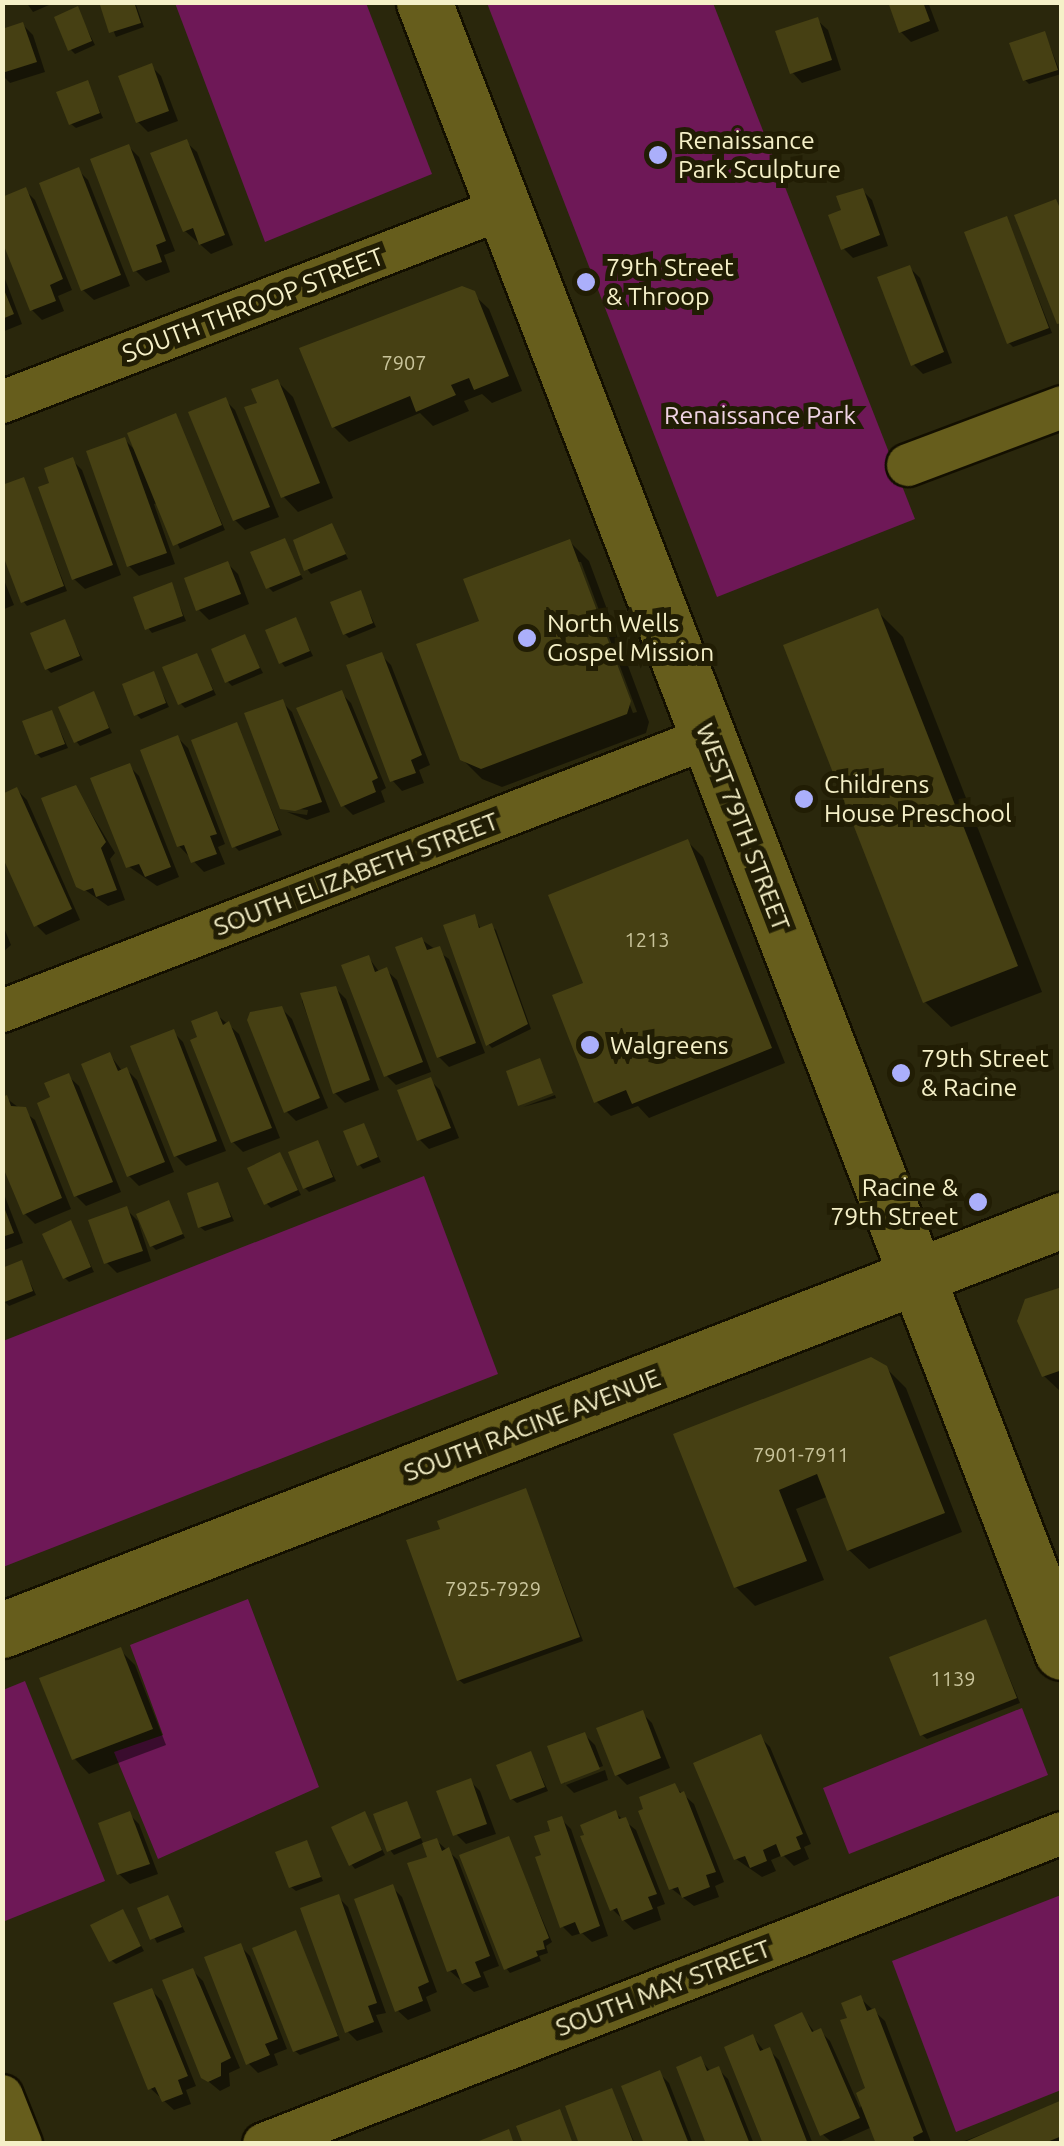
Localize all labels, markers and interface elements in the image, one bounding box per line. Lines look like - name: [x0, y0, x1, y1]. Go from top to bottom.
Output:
- place label: Renaissance Park Sculpture: [678, 126, 841, 185]
- marker: Renaissance Park Sculpture: [647, 144, 669, 166]
- street label: SOUTH THROOP STREET: [118, 241, 388, 369]
- place label: 79th Street & Throop: [606, 253, 734, 312]
- marker: 79th Street & Throop: [575, 271, 597, 293]
- house number: 7907: [381, 350, 427, 374]
- park label: Renaissance Park: [664, 400, 856, 430]
- place label: North Wells Gospel Mission: [547, 609, 714, 668]
- marker: North Wells Gospel Mission: [516, 627, 538, 649]
- street label: WEST 79TH STREET: [690, 719, 796, 935]
- place label: Childrens House Preschool: [824, 770, 1011, 829]
- marker: Childrens House Preschool: [793, 788, 815, 810]
- street label: SOUTH ELIZABETH STREET: [210, 806, 502, 942]
- house number: 1213: [624, 927, 670, 951]
- place label: Walgreens: [610, 1030, 729, 1060]
- marker: Walgreens: [579, 1034, 601, 1056]
- place label: 79th Street & Racine: [921, 1044, 1049, 1103]
- marker: 79th Street & Racine: [890, 1062, 912, 1084]
- place label: Racine & 79th Street: [830, 1173, 958, 1232]
- marker: Racine & 79th Street: [967, 1191, 989, 1213]
- street label: SOUTH RACINE AVENUE: [400, 1362, 664, 1488]
- house number: 7901-7911: [753, 1442, 849, 1466]
- house number: 7925-7929: [445, 1576, 541, 1600]
- house number: 1139: [930, 1666, 976, 1690]
- street label: SOUTH MAY STREET: [551, 1933, 775, 2043]

